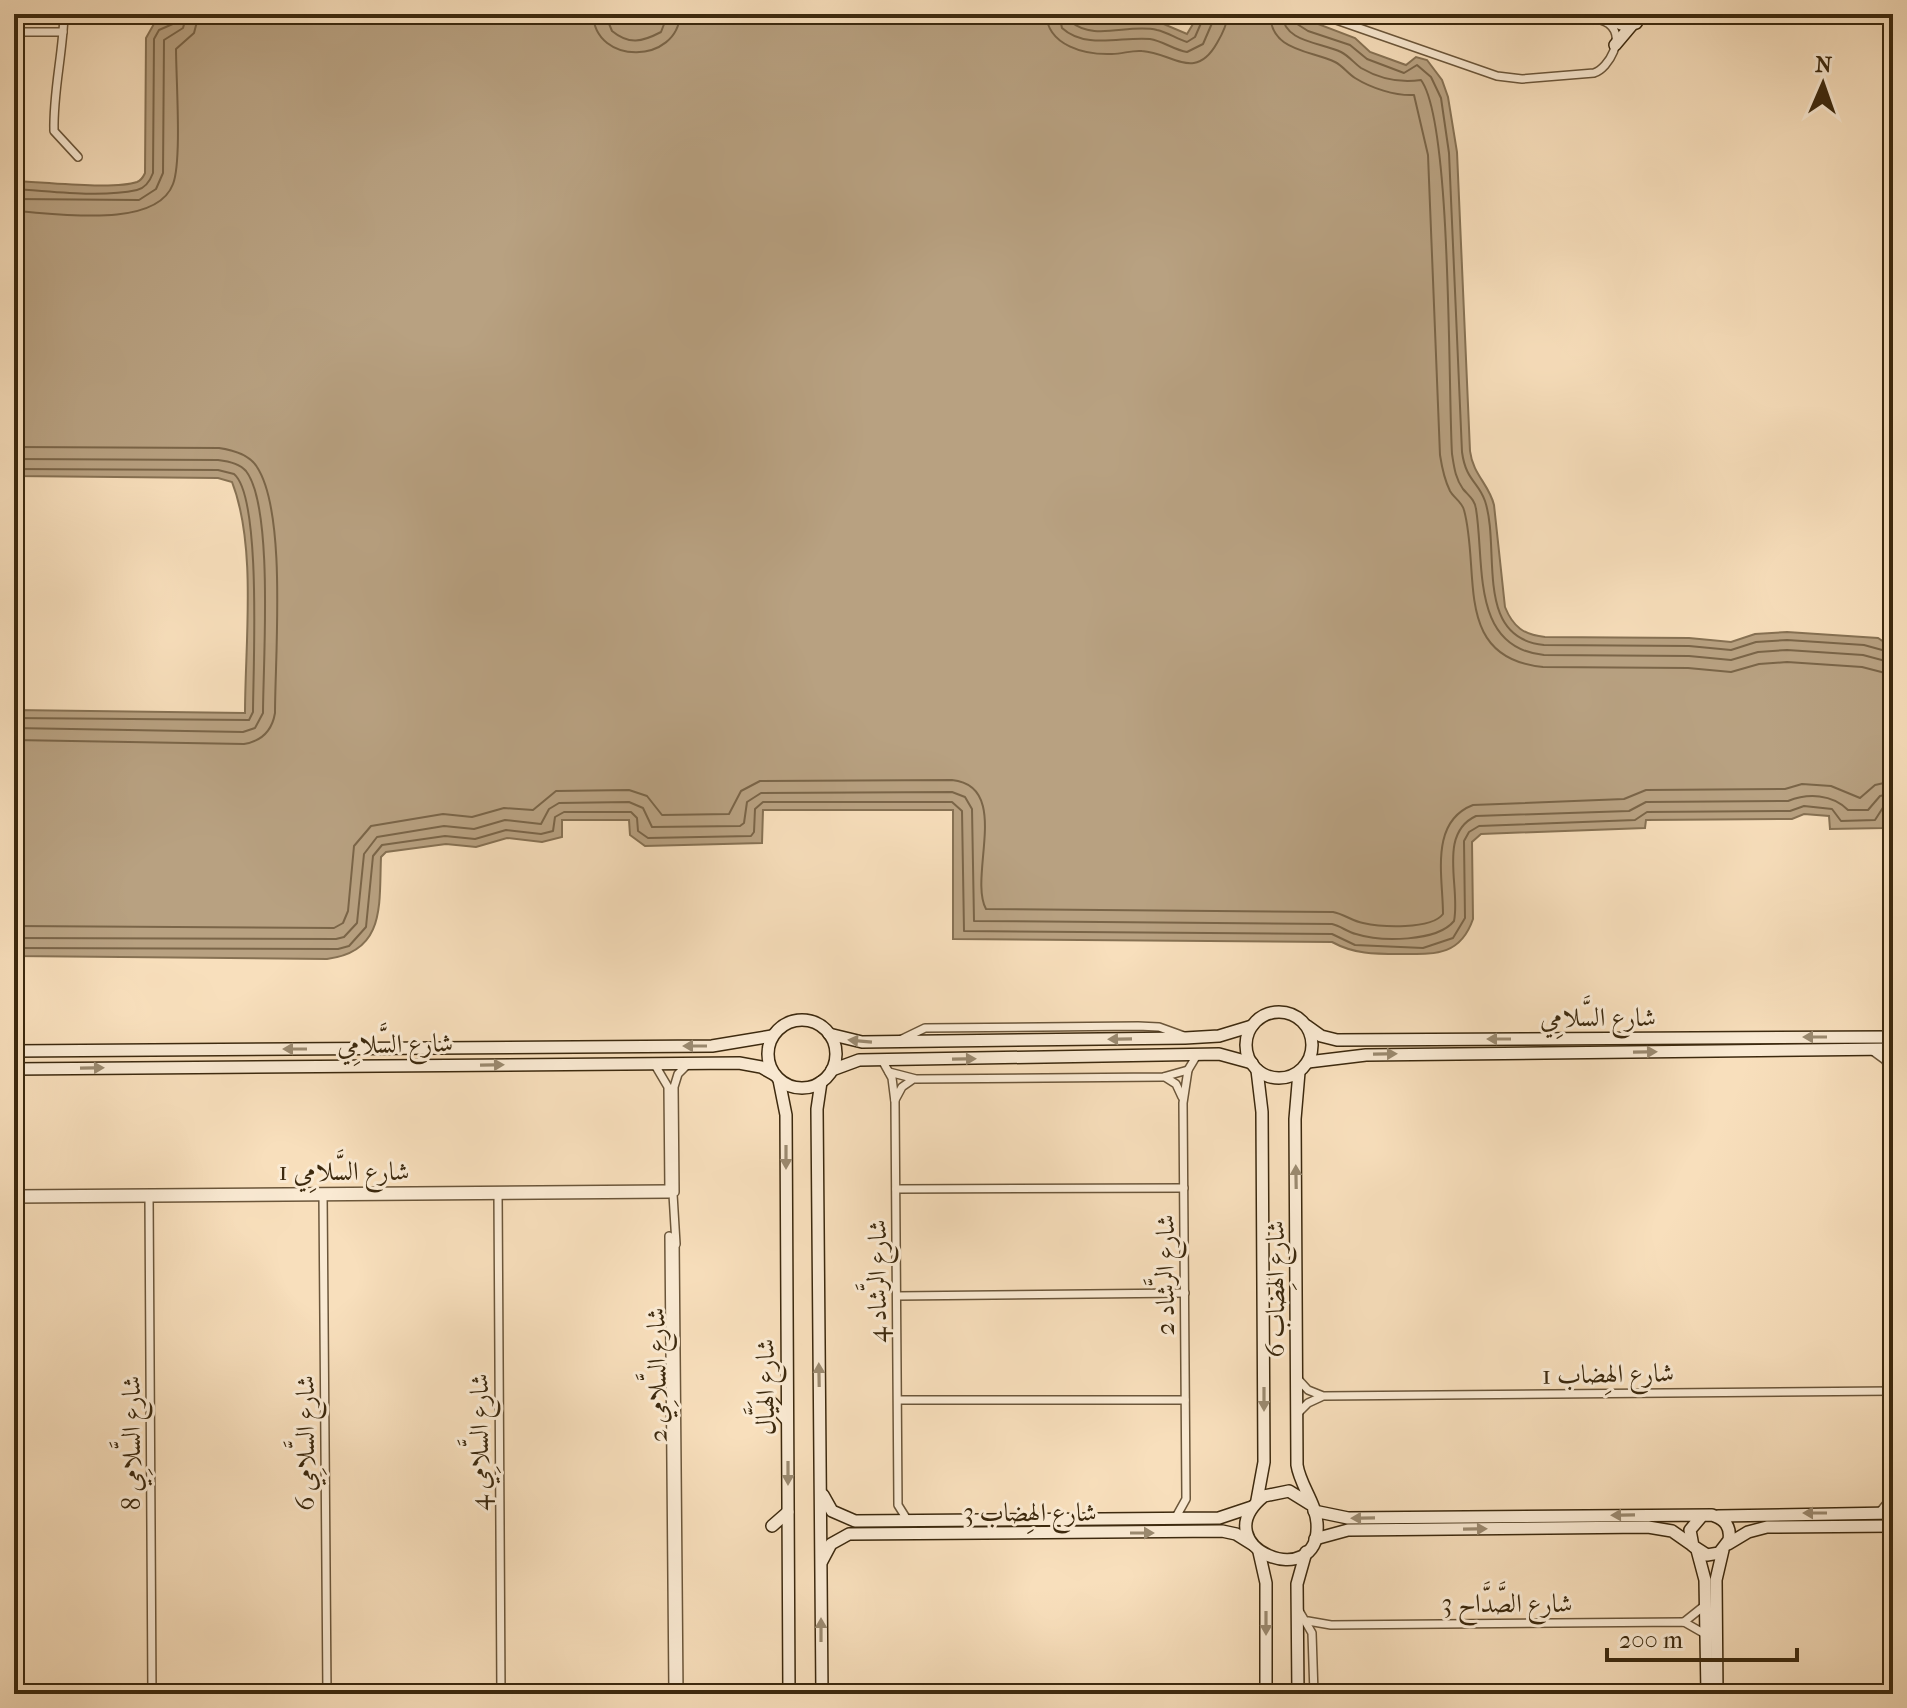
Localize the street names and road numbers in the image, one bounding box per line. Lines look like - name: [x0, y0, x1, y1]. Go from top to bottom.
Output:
- street label: شارع السَّلامِي: [1540, 995, 1656, 1039]
- street label: شارع السَّلامِي: [337, 1021, 453, 1067]
- street label: شارع السَّلامِي 1: [279, 1149, 409, 1193]
- street label: شارع الرَّشاد 2: [1143, 1215, 1187, 1335]
- street label: شارع الرَّشاد 4: [855, 1220, 899, 1342]
- street label: شارع الهِضاب 6: [1260, 1221, 1297, 1357]
- street label: شارع السَّلامِي 2: [634, 1307, 680, 1443]
- street label: شارع الهَيَّال: [743, 1339, 787, 1435]
- street label: شارع الهِضاب 1: [1542, 1357, 1674, 1397]
- street label: شارع السَّلامِي 4: [457, 1374, 501, 1510]
- street label: شارع السَّلامِي 6: [283, 1375, 327, 1511]
- street label: شارع السَّلامِي 8: [109, 1376, 153, 1510]
- street label: شارع الهِضاب 3: [963, 1497, 1097, 1534]
- street label: شارع الصَّدَّاح 3: [1442, 1581, 1573, 1627]

